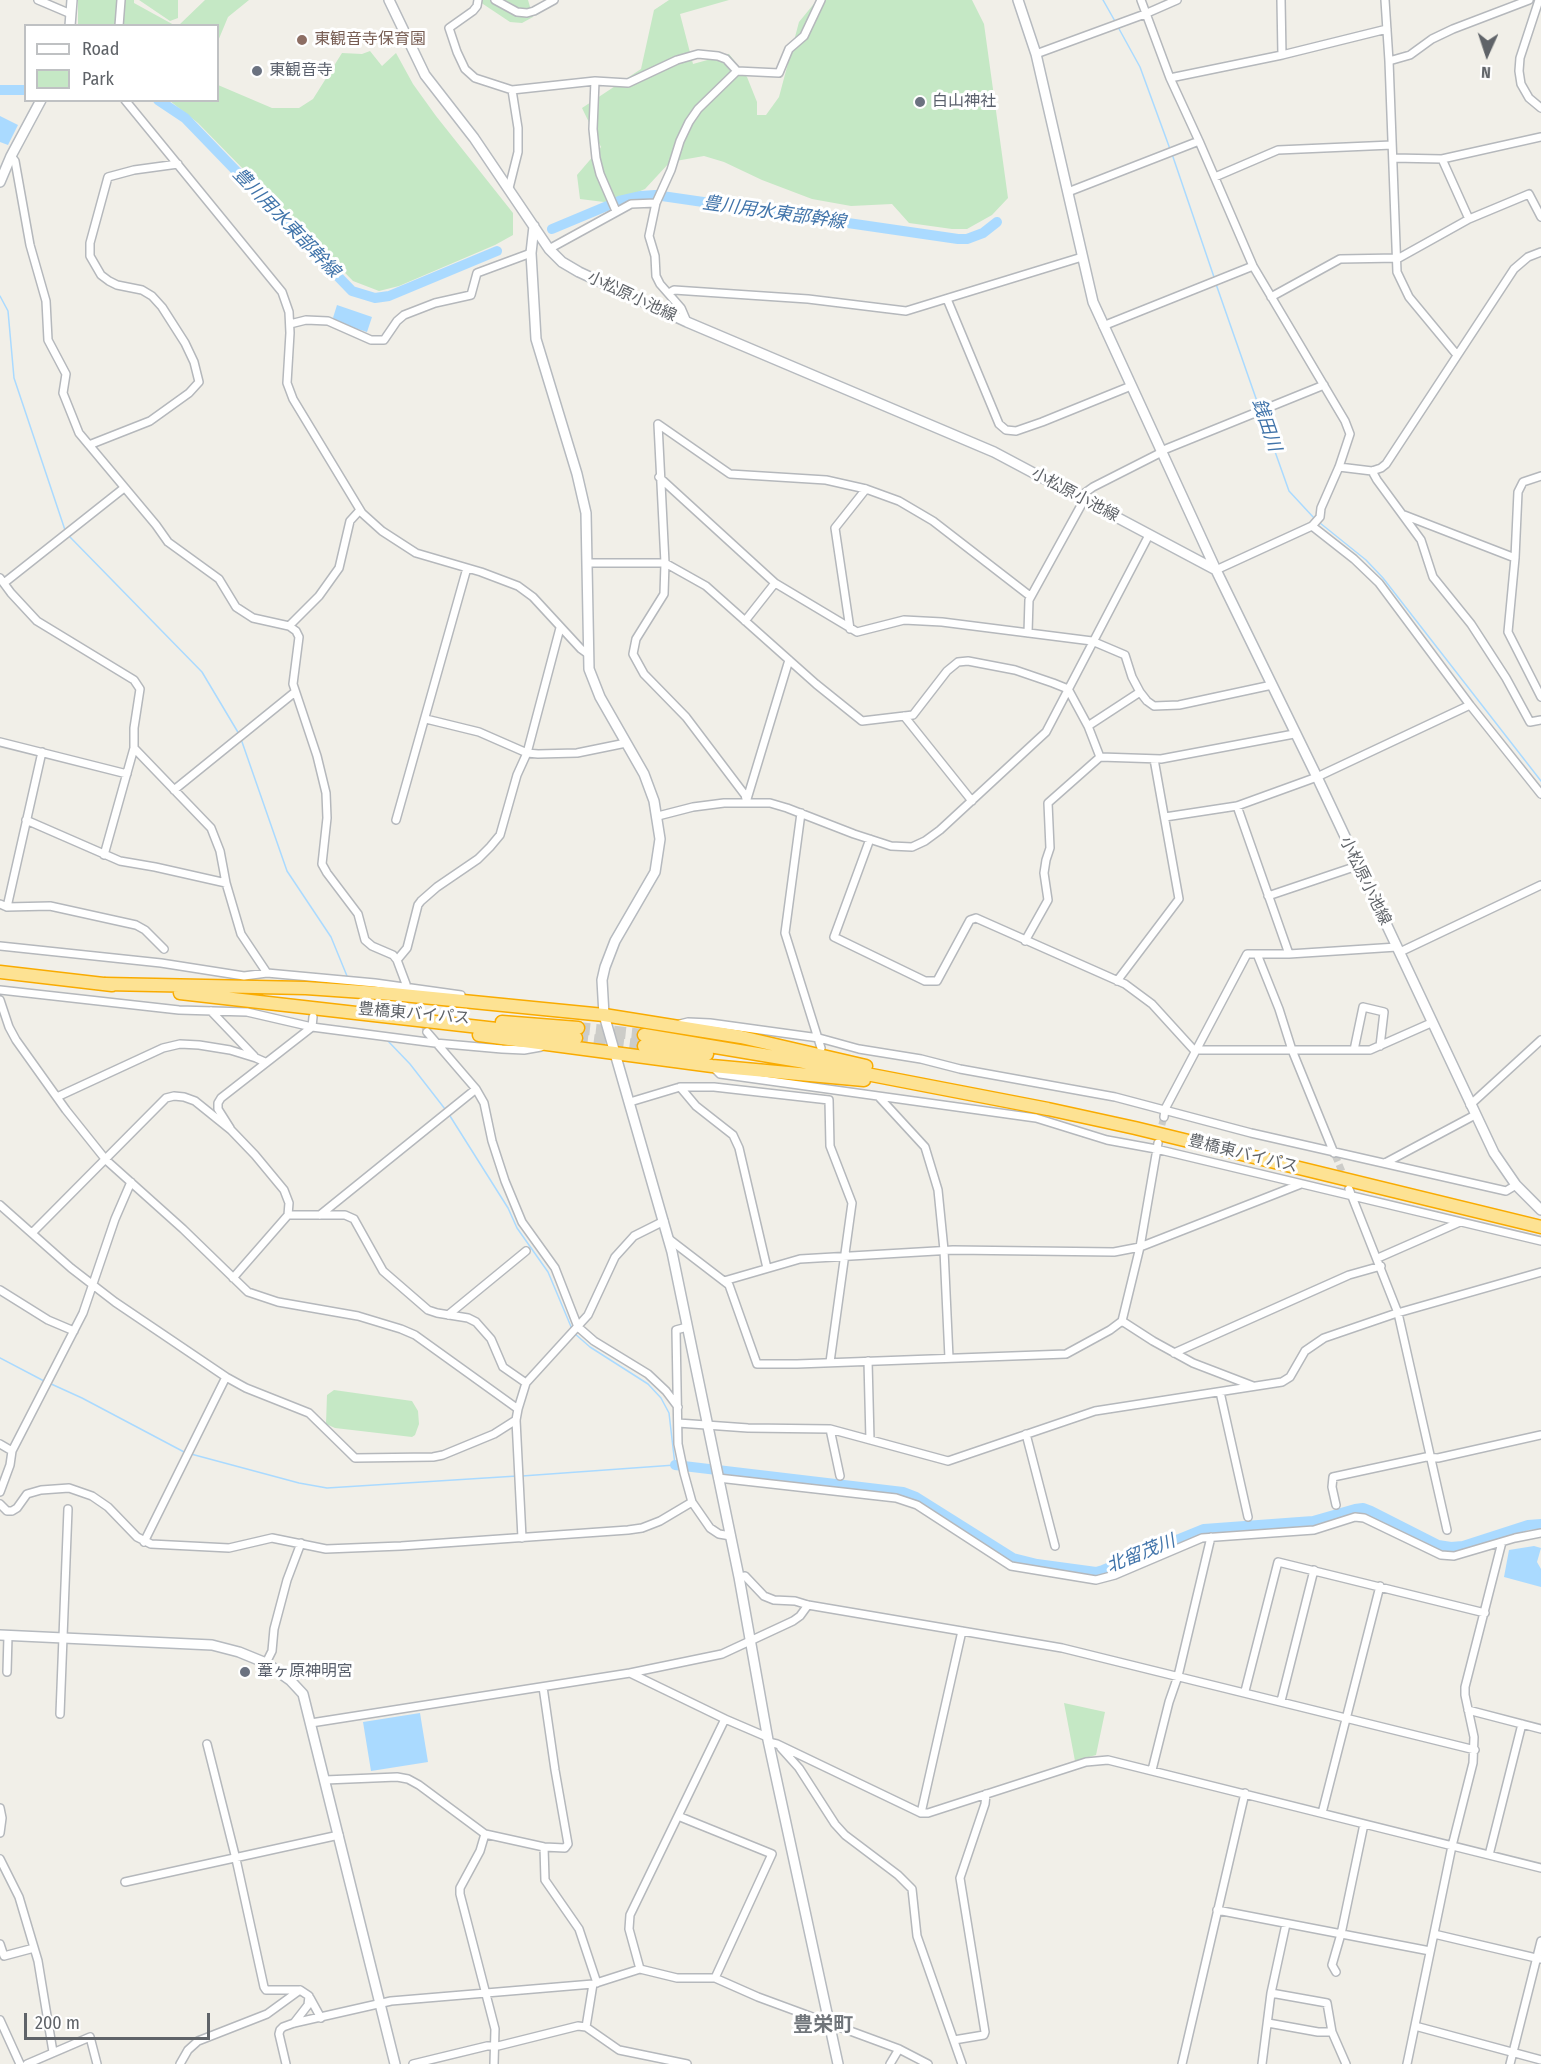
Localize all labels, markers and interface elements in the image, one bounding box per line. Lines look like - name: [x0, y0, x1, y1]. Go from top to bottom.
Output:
- legend: [24, 24, 219, 102]
- north arrow: [1457, 24, 1517, 84]
- place label: 東観音寺保育園: [314, 30, 426, 50]
- marker: 東観音寺保育園: [295, 33, 309, 47]
- text: Road: [82, 38, 119, 60]
- place label: 東観音寺: [269, 61, 333, 81]
- text: N: [1481, 63, 1491, 82]
- marker: 東観音寺: [250, 64, 264, 78]
- text: Park: [82, 68, 114, 90]
- place label: 白山神社: [932, 92, 996, 112]
- marker: 白山神社: [913, 95, 927, 109]
- water label: 豊川用水東部幹線: [228, 164, 344, 282]
- water label: 豊川用水東部幹線: [701, 192, 847, 234]
- street label: 小松原小池線: [584, 268, 680, 326]
- water label: 銭田川: [1247, 396, 1285, 454]
- street label: 小松原小池線: [1028, 464, 1122, 526]
- street label: 小松原小池線: [1335, 834, 1395, 928]
- street label: 豊橋東バイパス: [357, 1000, 471, 1028]
- street label: 豊橋東バイパス: [1186, 1131, 1300, 1177]
- water label: 北留茂川: [1104, 1531, 1178, 1577]
- place label: 葦ヶ原神明宮: [257, 1662, 353, 1682]
- marker: 葦ヶ原神明宮: [238, 1665, 252, 1679]
- scale bar: [27, 2001, 213, 2039]
- text: 200 m: [35, 2012, 80, 2034]
- district label: 豊栄町: [793, 2013, 853, 2037]

